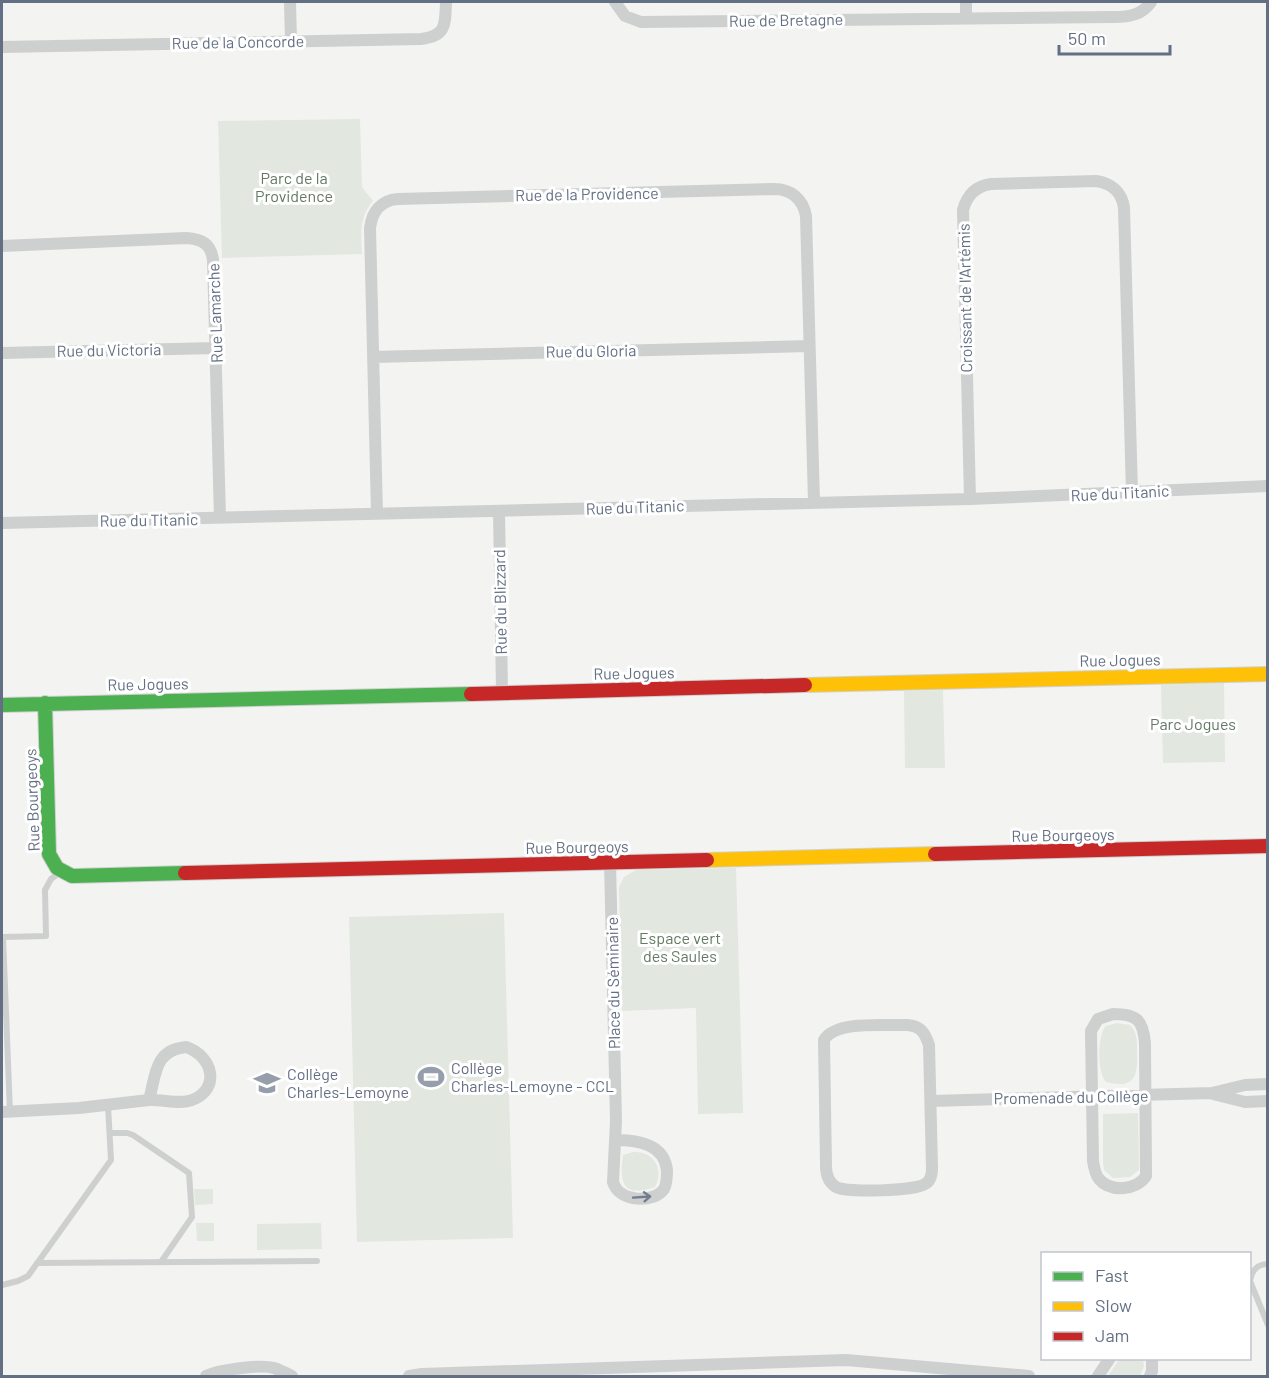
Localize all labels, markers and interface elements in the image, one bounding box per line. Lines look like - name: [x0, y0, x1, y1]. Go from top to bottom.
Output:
- street label: Rue de Bretagne: [729, 9, 843, 30]
- scale bar: [1059, 18, 1170, 56]
- text: 50 m: [1068, 27, 1106, 49]
- street label: Rue de la Concorde: [172, 31, 304, 52]
- park label: Parc de la Providence: [255, 168, 333, 205]
- street label: Rue de la Providence: [515, 183, 659, 204]
- street label: Croissant de l'Artémis: [954, 223, 975, 373]
- street label: Rue Lamarche: [203, 263, 226, 363]
- street label: Rue du Victoria: [56, 339, 162, 360]
- street label: Rue du Gloria: [545, 340, 637, 361]
- street label: Rue du Titanic: [1070, 480, 1170, 505]
- street label: Rue du Titanic: [585, 495, 685, 518]
- street label: Rue du Titanic: [100, 509, 198, 530]
- street label: Rue du Blizzard: [489, 549, 510, 655]
- street label: Rue Jogues: [1079, 649, 1161, 670]
- street label: Rue Jogues: [593, 662, 675, 683]
- street label: Rue Jogues: [107, 673, 189, 694]
- park label: Parc Jogues: [1150, 714, 1236, 733]
- street label: Rue Bourgeoys: [20, 748, 43, 852]
- street label: Rue Bourgeoys: [1011, 824, 1115, 845]
- street label: Rue Bourgeoys: [525, 836, 629, 857]
- street label: Place du Séminaire: [602, 917, 623, 1049]
- park label: Espace vert des Saules: [639, 928, 721, 965]
- place label: Collège Charles-Lemoyne - CCL: [451, 1058, 614, 1095]
- sports icon: Collège Charles-Lemoyne - CCL: [416, 1062, 446, 1092]
- place label: Collège Charles-Lemoyne: [287, 1064, 409, 1101]
- school or university icon: Collège Charles-Lemoyne: [252, 1068, 282, 1098]
- street label: Promenade du Collège: [993, 1086, 1149, 1107]
- one-way arrow: [632, 1191, 651, 1202]
- legend: [1041, 1252, 1251, 1360]
- text: Fast: [1095, 1264, 1129, 1286]
- text: Slow: [1095, 1294, 1132, 1316]
- text: Jam: [1095, 1324, 1129, 1346]

